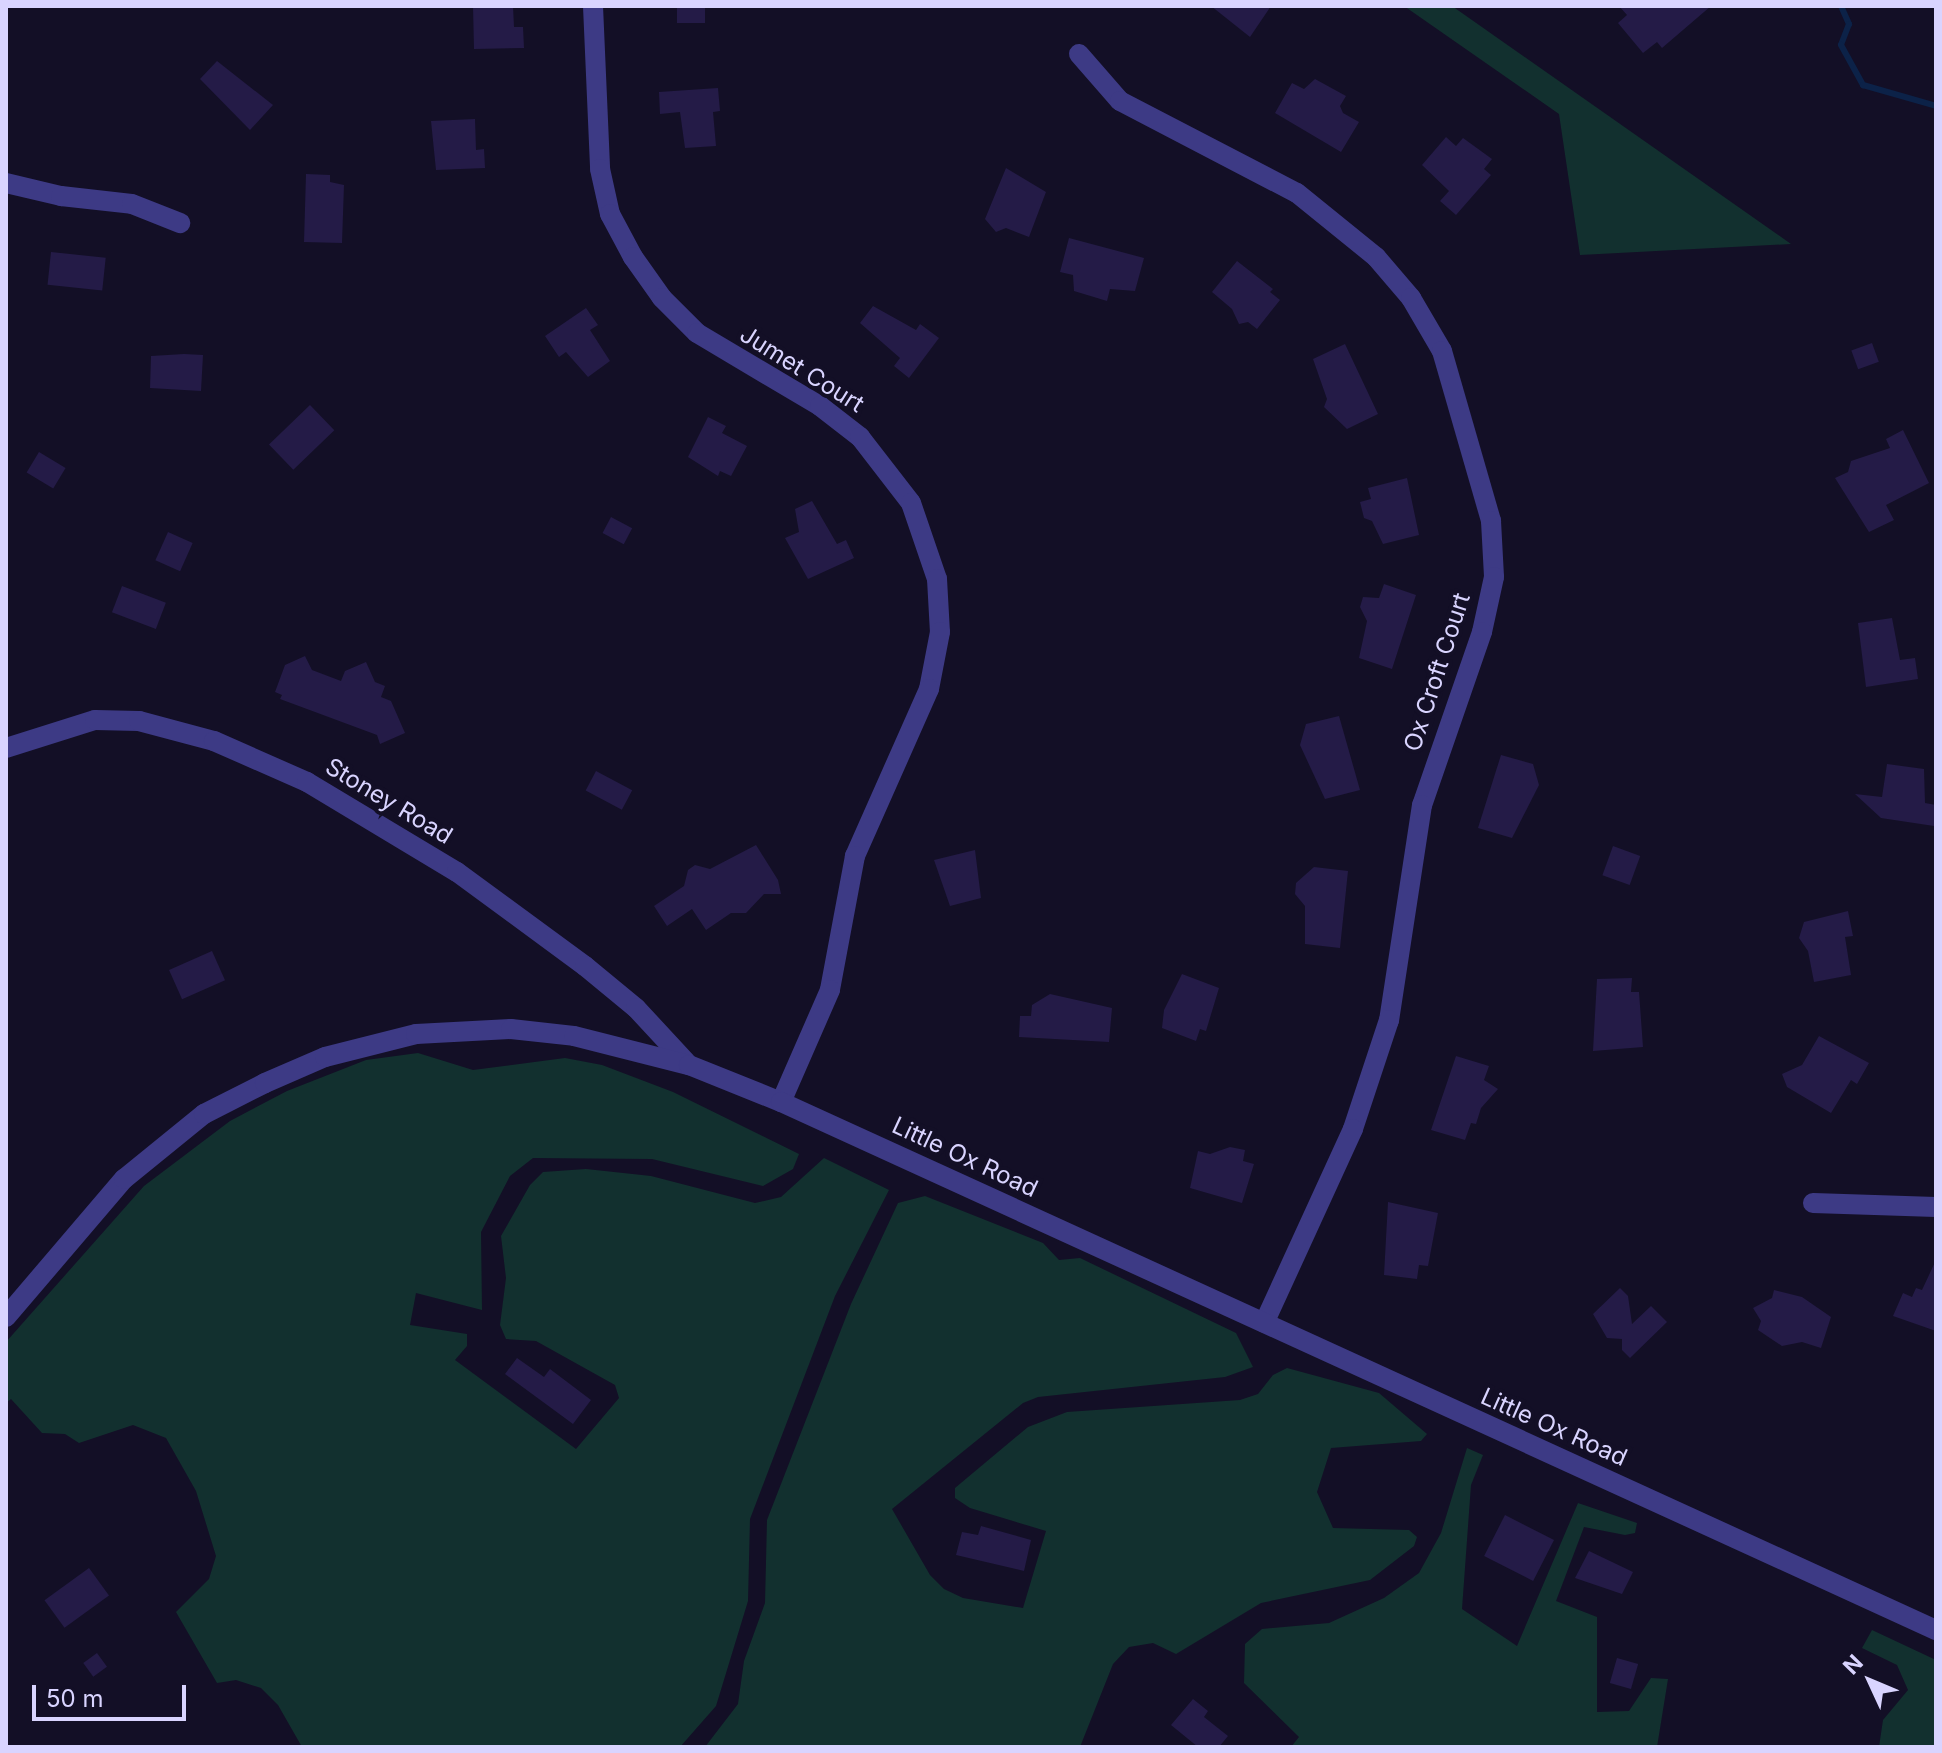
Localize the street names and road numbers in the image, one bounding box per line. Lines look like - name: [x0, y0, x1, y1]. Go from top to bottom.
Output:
- street label: Jumet Court: [735, 319, 869, 419]
- street label: Ox Croft Court: [1398, 589, 1476, 755]
- street label: Stoney Road: [320, 752, 458, 850]
- street label: Little Ox Road: [888, 1111, 1042, 1203]
- street label: Little Ox Road: [1476, 1382, 1632, 1472]

